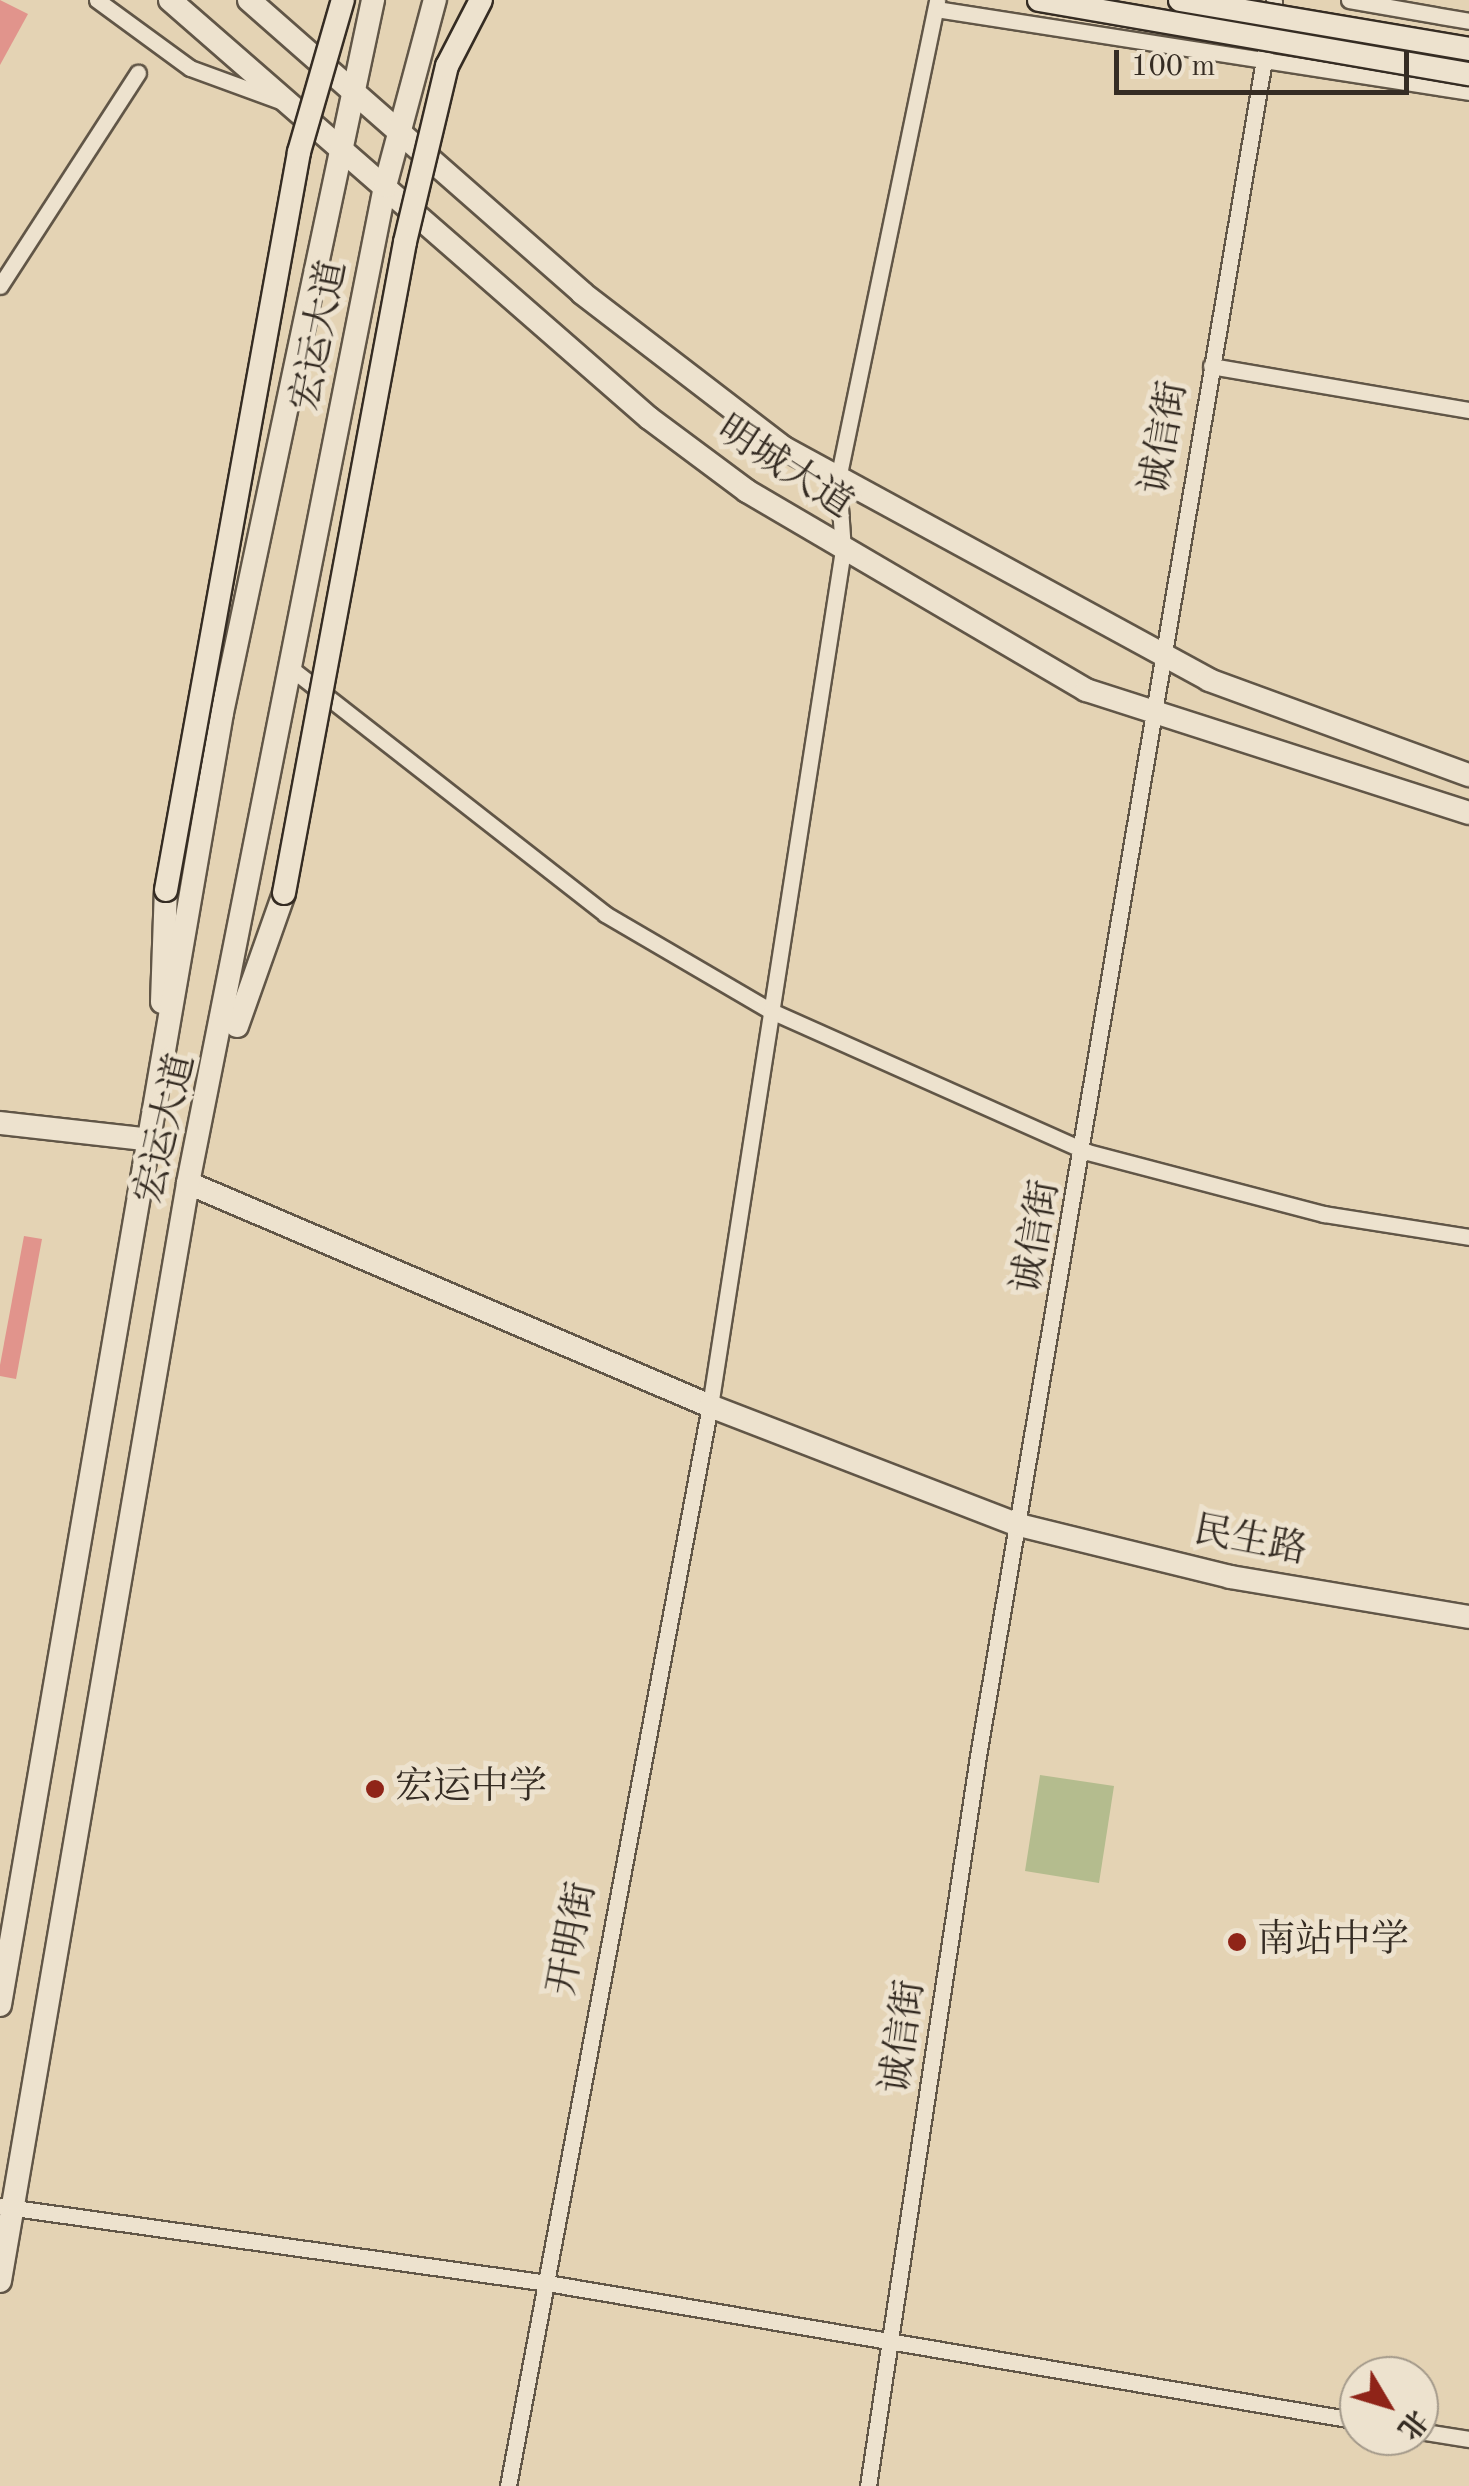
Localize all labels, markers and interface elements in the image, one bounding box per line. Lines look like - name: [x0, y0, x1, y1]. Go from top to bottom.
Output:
- scale bar: [1119, 30, 1414, 92]
- text: 100 m: [1131, 52, 1215, 82]
- street label: 宏运大道: [284, 257, 358, 415]
- street label: 诚信街: [1134, 378, 1198, 498]
- street label: 明城大道: [708, 408, 860, 530]
- street label: 宏运大道: [128, 1050, 206, 1208]
- street label: 诚信街: [1006, 1177, 1070, 1297]
- street label: 民生路: [1190, 1509, 1310, 1575]
- place label: 宏运中学: [395, 1766, 547, 1812]
- marker: 宏运中学: [364, 1778, 386, 1800]
- street label: 开明街: [541, 1879, 607, 1999]
- place label: 南站中学: [1257, 1919, 1409, 1965]
- marker: 南站中学: [1226, 1931, 1248, 1953]
- street label: 诚信街: [874, 1977, 936, 2097]
- north arrow: [1339, 2356, 1439, 2456]
- text: 北: [1391, 2404, 1431, 2443]

